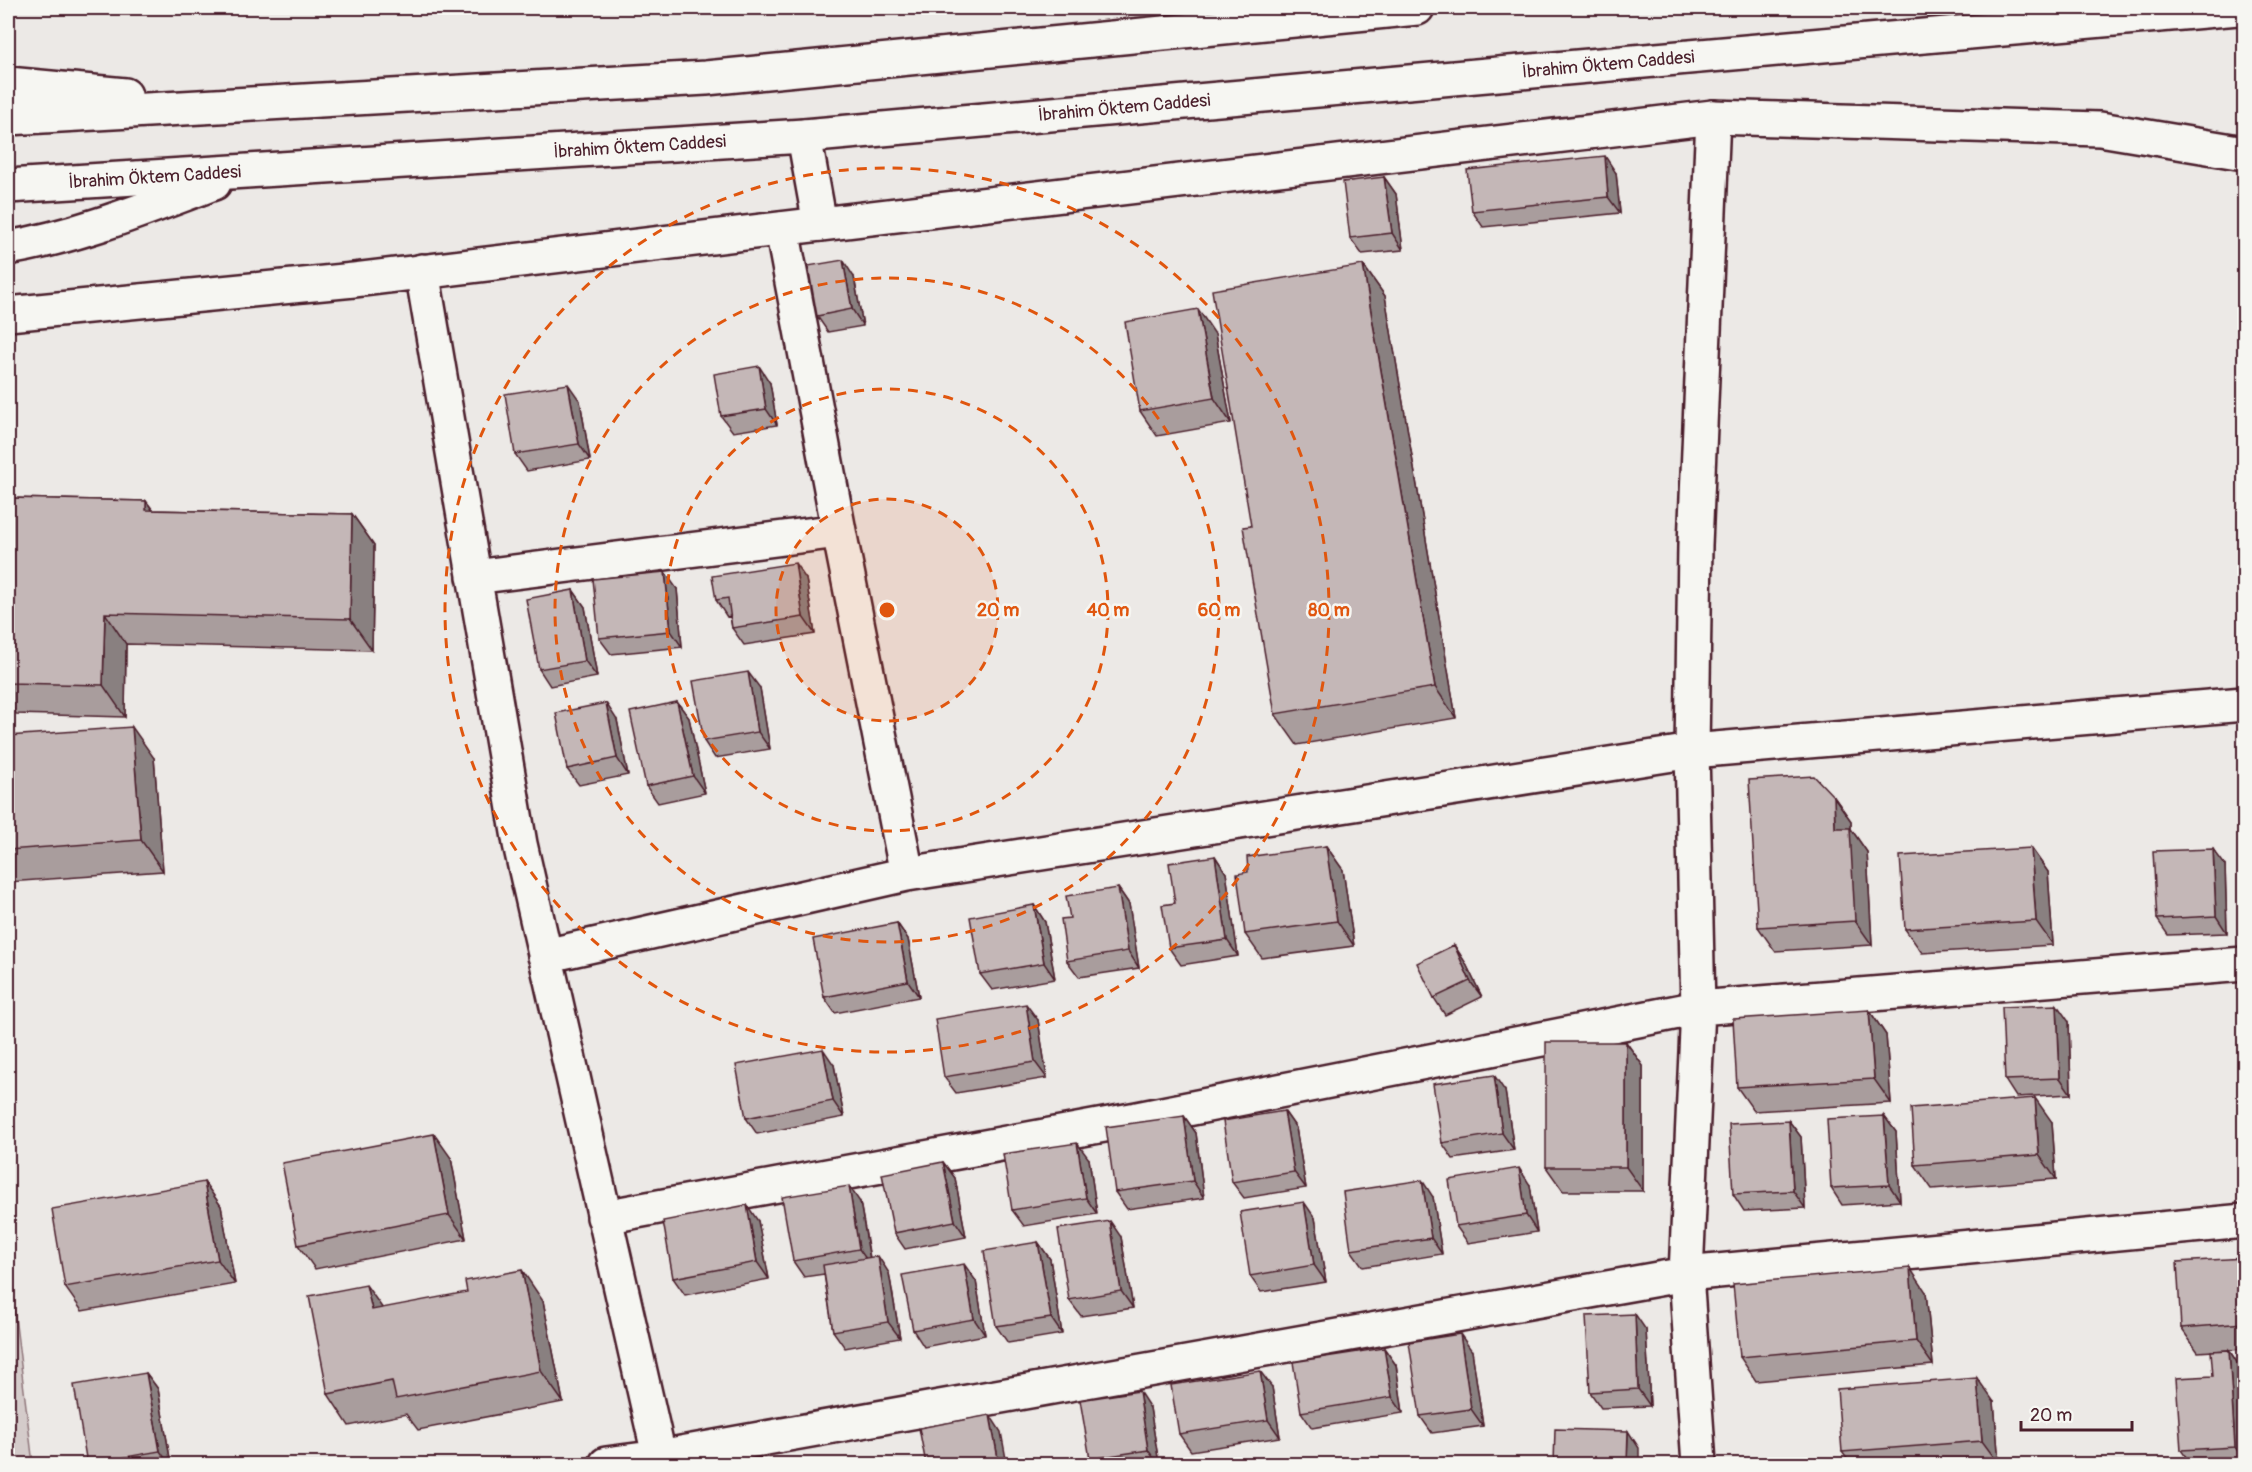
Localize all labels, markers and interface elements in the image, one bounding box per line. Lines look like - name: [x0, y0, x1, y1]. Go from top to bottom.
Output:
- street label: İbrahim Öktem Caddesi: [1521, 46, 1695, 84]
- street label: İbrahim Öktem Caddesi: [1037, 89, 1211, 127]
- street label: İbrahim Öktem Caddesi: [553, 130, 727, 164]
- street label: İbrahim Öktem Caddesi: [68, 160, 242, 194]
- text: 20 m: [977, 599, 1019, 622]
- text: 40 m: [1087, 599, 1129, 622]
- text: 60 m: [1198, 599, 1240, 622]
- text: 80 m: [1308, 599, 1350, 622]
- centre of rings: [877, 600, 897, 620]
- scale bar: [2021, 1394, 2132, 1432]
- text: 20 m: [2030, 1404, 2072, 1427]

